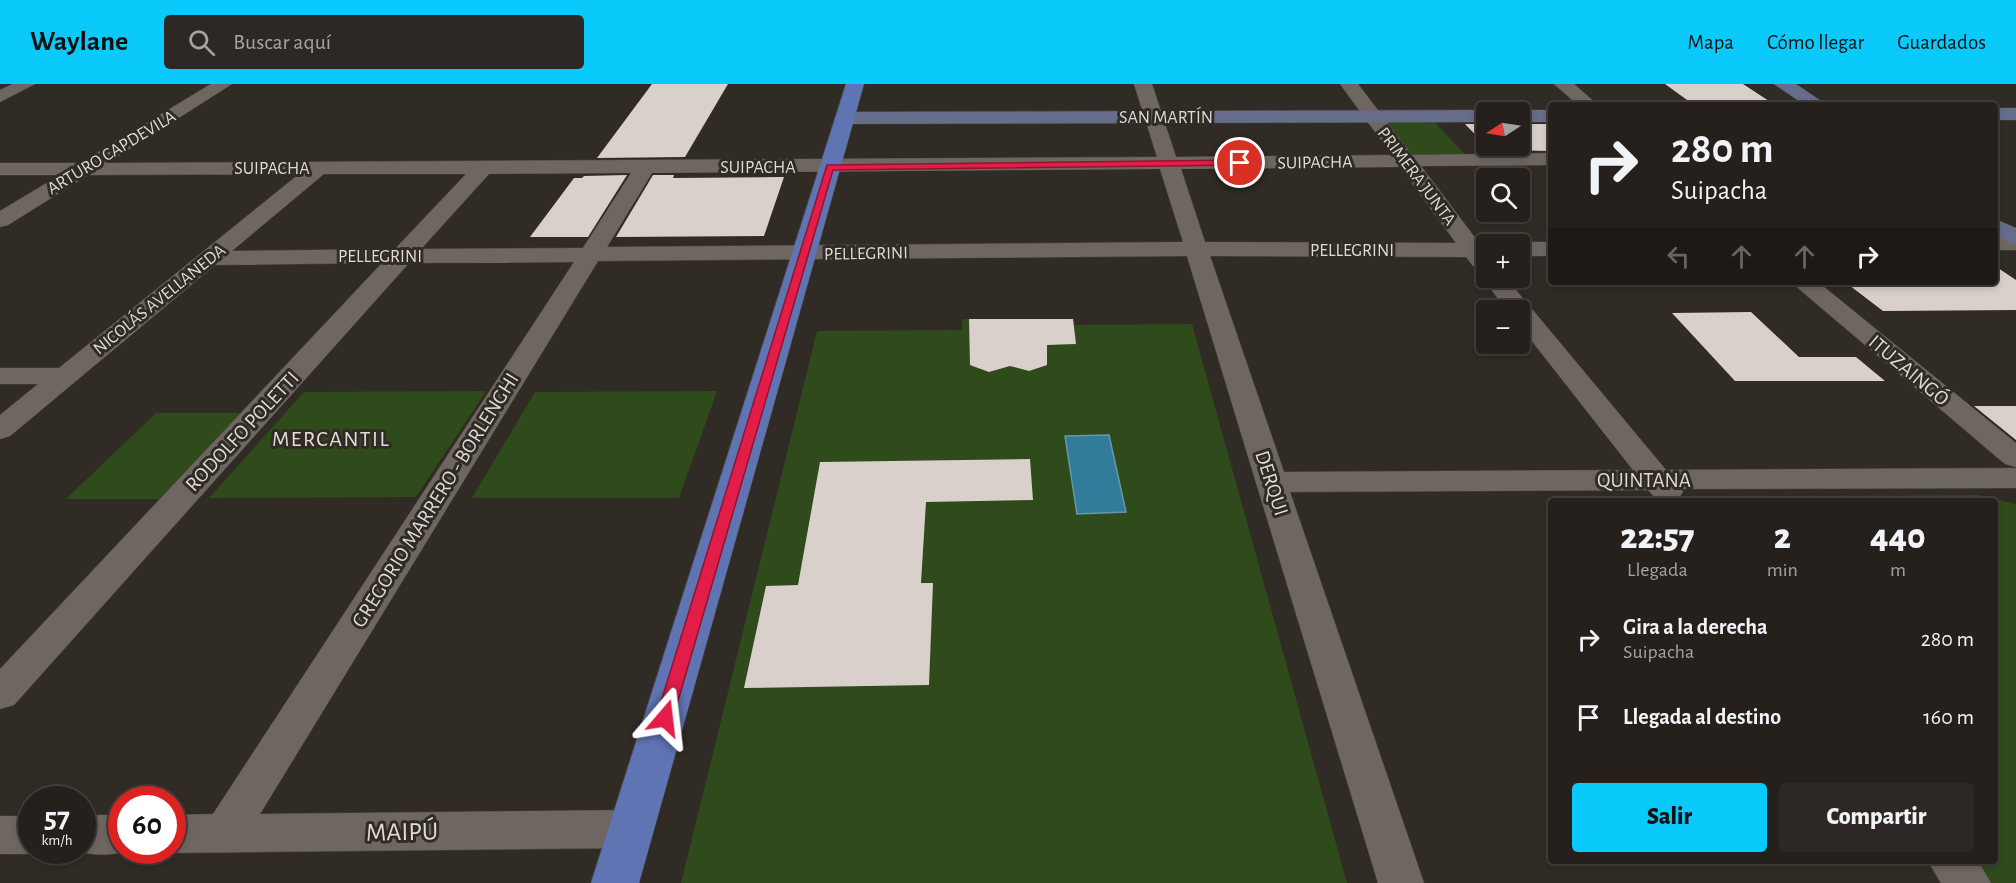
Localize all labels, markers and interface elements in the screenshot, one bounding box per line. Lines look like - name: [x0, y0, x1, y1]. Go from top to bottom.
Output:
- search box: [164, 15, 584, 69]
- icon: search: [185, 26, 218, 59]
- text: Waylane: [30, 28, 128, 56]
- text: Buscar aquí: [233, 31, 331, 53]
- text: Mapa: [1688, 32, 1734, 53]
- text: Cómo llegar: [1767, 32, 1864, 53]
- text: Guardados: [1897, 32, 1986, 53]
- north arrow: [1476, 102, 1530, 156]
- map controls: [1476, 102, 1530, 354]
- street label: SAN MARTÍN: [1119, 106, 1213, 127]
- street label: ARTURO CAPDEVILA: [44, 107, 179, 198]
- street label: PRIMERA JUNTA: [1374, 124, 1459, 229]
- icon: right: [1572, 126, 1650, 204]
- text: 280 m: [1671, 128, 1774, 170]
- pin: [1214, 137, 1265, 188]
- icon: arrive: [1223, 146, 1256, 179]
- street label: SUIPACHA: [1277, 153, 1353, 173]
- street label: SUIPACHA: [720, 159, 796, 177]
- street label: SUIPACHA: [234, 160, 310, 178]
- button: search: [1476, 168, 1530, 222]
- text: Suipacha: [1671, 177, 1767, 204]
- button: +: [1476, 234, 1530, 288]
- street label: NICOLÁS AVELLANEDA: [88, 239, 229, 358]
- icon: left: [1662, 240, 1695, 273]
- icon: ahead: [1725, 240, 1758, 273]
- icon: ahead: [1788, 240, 1821, 273]
- icon: right: [1851, 240, 1884, 273]
- street label: PELLEGRINI: [1310, 242, 1394, 260]
- street label: PELLEGRINI: [824, 244, 908, 264]
- street label: PELLEGRINI: [338, 248, 422, 266]
- button: −: [1476, 300, 1530, 354]
- street label: ITUZAINGÓ: [1865, 329, 1954, 410]
- street label: RODOLFO POLETTI: [182, 367, 303, 495]
- street label: GREGORIO MARRERO - BORLENGHI: [348, 369, 523, 631]
- district label: MERCANTIL: [272, 428, 390, 450]
- street label: DERQUI: [1251, 448, 1292, 518]
- street label: QUINTANA: [1597, 470, 1691, 491]
- text: 22:57: [1620, 519, 1695, 555]
- text: 2: [1774, 519, 1791, 555]
- text: 440: [1870, 519, 1926, 555]
- text: Llegada: [1627, 560, 1688, 580]
- text: min: [1767, 560, 1798, 580]
- text: m: [1890, 560, 1906, 580]
- text: Gira a la derecha: [1623, 616, 1768, 638]
- icon: right: [1572, 623, 1605, 656]
- text: 280 m: [1921, 628, 1974, 650]
- text: Suipacha: [1623, 642, 1694, 662]
- position arrow: [633, 686, 697, 750]
- icon: arrive: [1572, 701, 1605, 734]
- text: Llegada al destino: [1623, 706, 1781, 728]
- text: 160 m: [1923, 706, 1974, 728]
- button: Salir: [1572, 783, 1767, 852]
- button: Compartir: [1779, 783, 1974, 852]
- speed limit sign: 60: [108, 786, 186, 864]
- text: 57: [44, 803, 70, 833]
- street label: MAIPÚ: [366, 816, 438, 846]
- text: km/h: [42, 833, 72, 848]

